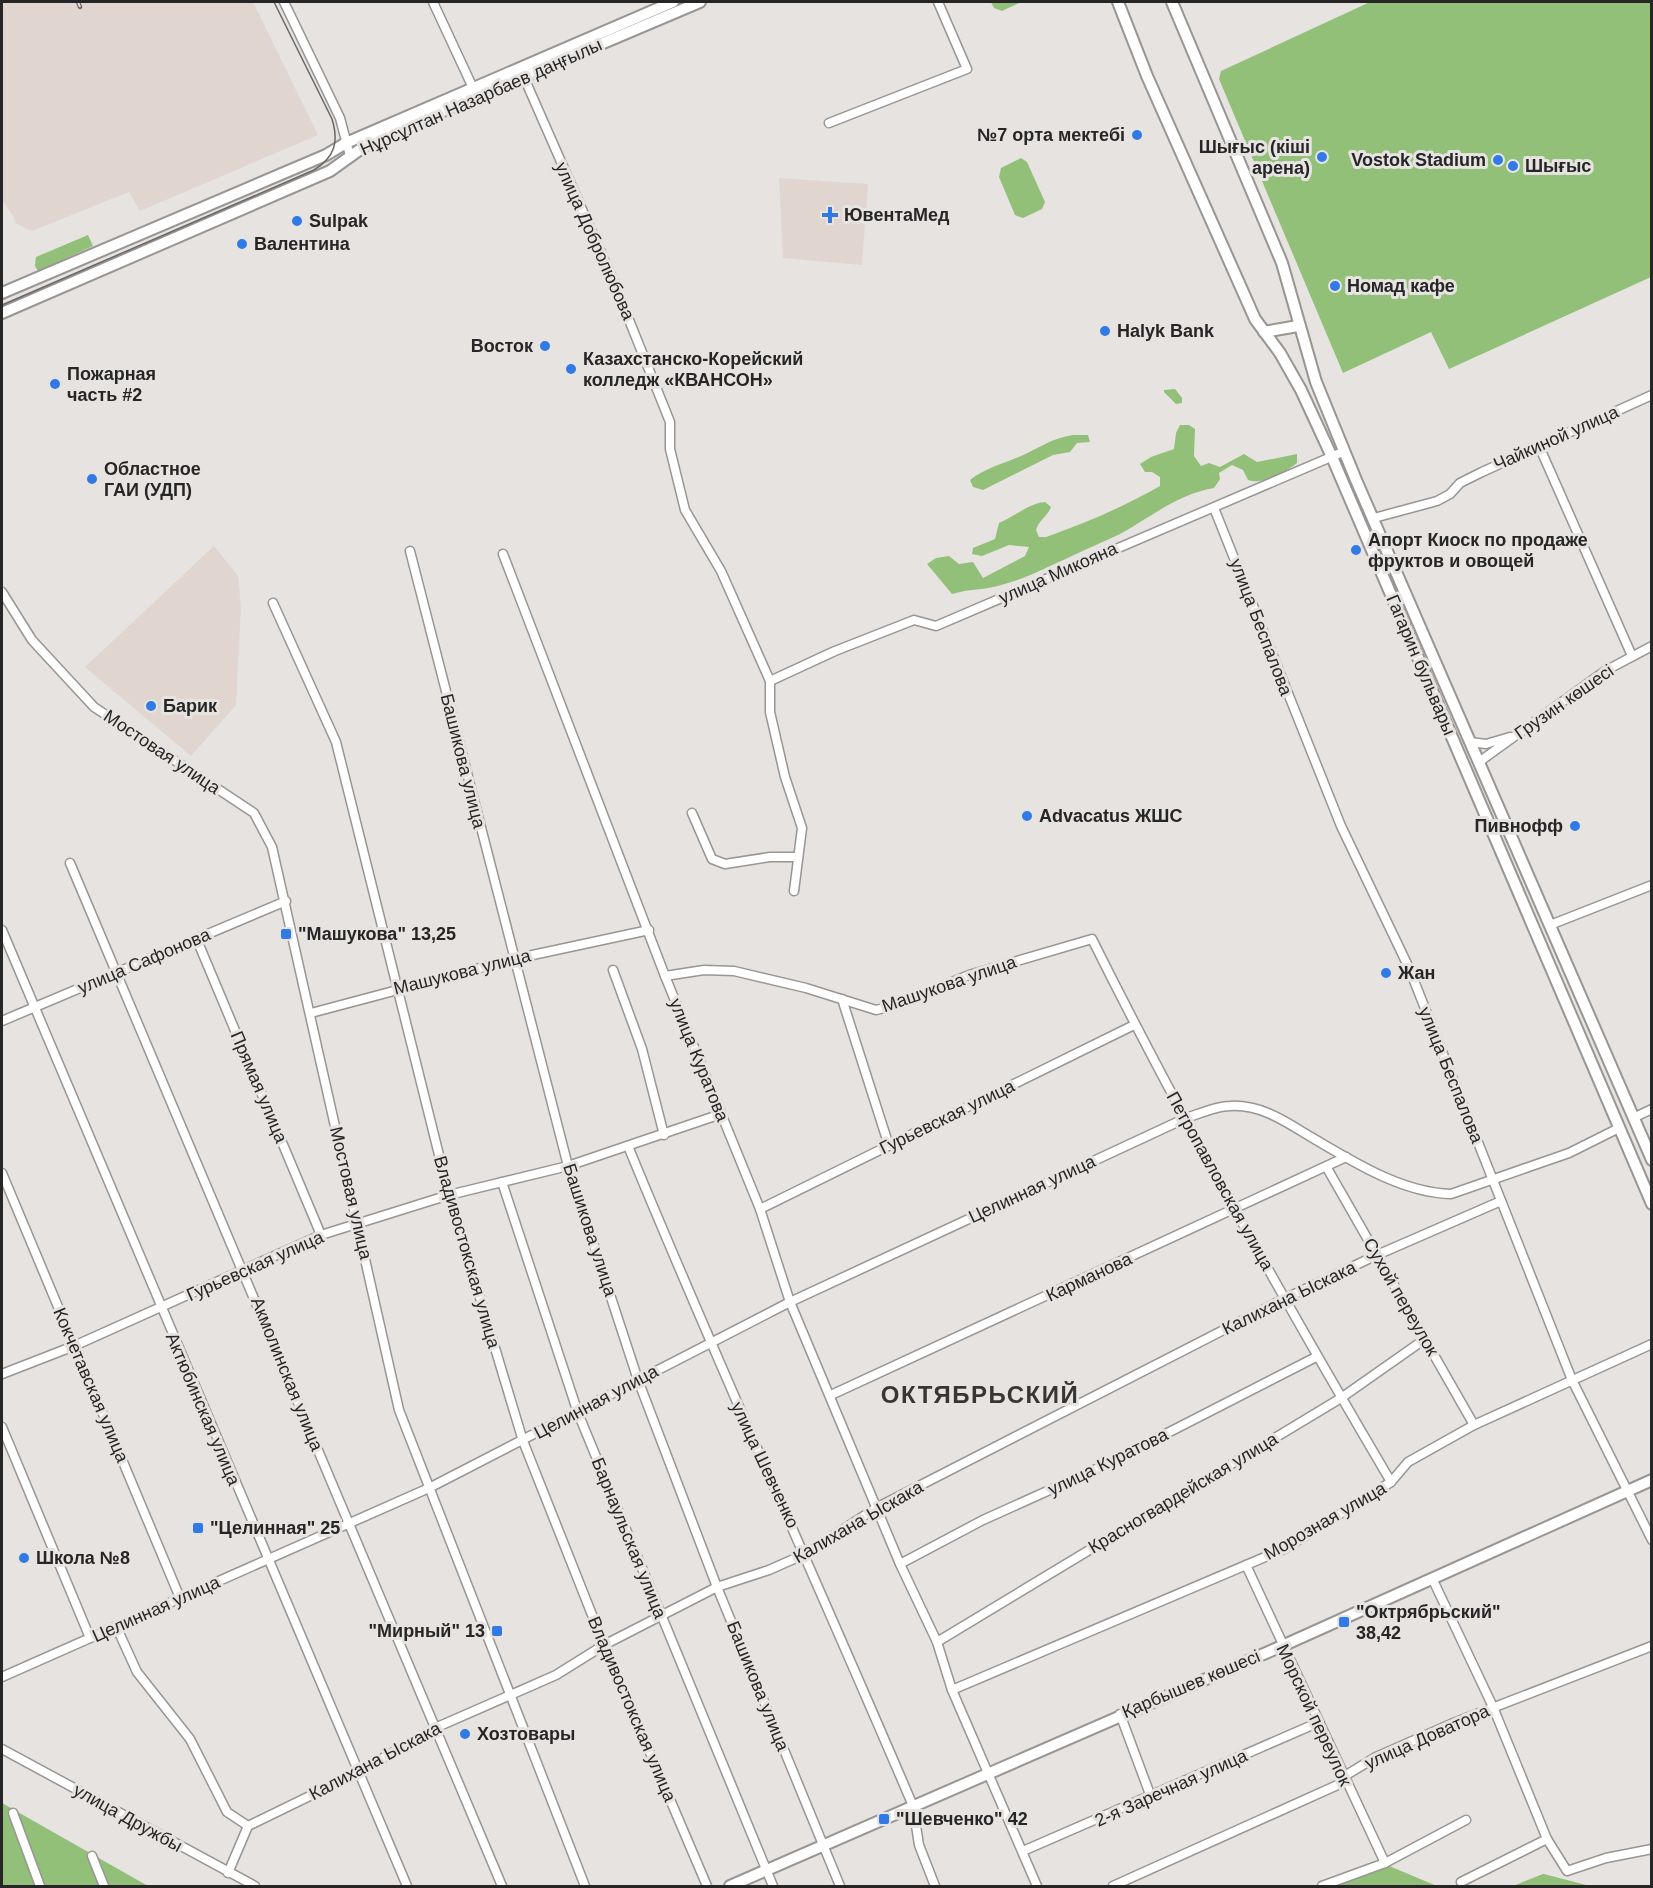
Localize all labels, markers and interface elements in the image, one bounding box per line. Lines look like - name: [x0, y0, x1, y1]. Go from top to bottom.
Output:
- street label: Нұрсұлтан Назарбаев даңғылы: [357, 34, 605, 160]
- place label: №7 орта мектебі: [977, 125, 1125, 145]
- marker: №7 орта мектебі: [1130, 128, 1144, 142]
- place label: Шығыс (кіші арена): [1199, 137, 1310, 178]
- marker: Шығыс (кіші арена): [1315, 150, 1329, 164]
- place label: Vostok Stadium: [1351, 150, 1486, 170]
- marker: Vostok Stadium: [1491, 153, 1505, 167]
- place label: Шығыс: [1525, 156, 1591, 176]
- street label: улица Добролюбова: [551, 159, 639, 324]
- marker: Шығыс: [1506, 159, 1520, 173]
- place label: ЮвентаМед: [844, 205, 950, 225]
- marker: ЮвентаМед: [821, 206, 839, 224]
- place label: Sulpak: [309, 211, 369, 231]
- marker: Sulpak: [290, 214, 304, 228]
- place label: Валентина: [254, 234, 351, 254]
- marker: Валентина: [235, 237, 249, 251]
- place label: Номад кафе: [1347, 276, 1455, 296]
- marker: Номад кафе: [1328, 279, 1342, 293]
- place label: Halyk Bank: [1117, 321, 1215, 341]
- marker: Halyk Bank: [1098, 324, 1112, 338]
- place label: Восток: [471, 336, 534, 356]
- marker: Восток: [538, 339, 552, 353]
- place label: Казахстанско-Корейский колледж «КВАНСОН»: [583, 349, 803, 390]
- marker: Казахстанско-Корейский колледж «КВАНСОН»: [564, 362, 578, 376]
- place label: Пожарная часть #2: [67, 364, 156, 405]
- marker: Пожарная часть #2: [48, 377, 62, 391]
- street label: Чайкиной улица: [1491, 401, 1622, 474]
- place label: Областное ГАИ (УДП): [104, 459, 201, 500]
- marker: Областное ГАИ (УДП): [85, 472, 99, 486]
- place label: Апорт Киоск по продаже фруктов и овощей: [1368, 530, 1588, 571]
- street label: улица Микояна: [996, 538, 1121, 608]
- marker: Апорт Киоск по продаже фруктов и овощей: [1349, 543, 1363, 557]
- street label: улица Беспалова: [1226, 556, 1297, 699]
- street label: Гагарин бульвары: [1382, 592, 1460, 738]
- street label: Грузин көшесі: [1511, 661, 1617, 743]
- street label: Башикова улица: [437, 692, 490, 831]
- place label: Барик: [163, 696, 218, 716]
- marker: Барик: [144, 699, 158, 713]
- street label: Мостовая улица: [100, 706, 225, 799]
- place label: Advacatus ЖШС: [1039, 806, 1182, 826]
- marker: Advacatus ЖШС: [1020, 809, 1034, 823]
- place label: Пивнофф: [1475, 816, 1563, 836]
- marker: Пивнофф: [1568, 819, 1582, 833]
- street label: улица Сафонова: [75, 924, 214, 998]
- place label: "Машукова" 13,25: [298, 924, 456, 944]
- marker: "Машукова" 13,25: [279, 927, 293, 941]
- street label: Машукова улица: [391, 945, 534, 999]
- street label: Машукова улица: [879, 951, 1020, 1016]
- place label: Жан: [1397, 963, 1435, 983]
- marker: Жан: [1379, 966, 1393, 980]
- street label: улица Куратова: [665, 996, 733, 1125]
- street label: улица Беспалова: [1415, 1004, 1488, 1147]
- street label: Прямая улица: [227, 1028, 292, 1147]
- street label: Гурьевская улица: [876, 1075, 1019, 1158]
- street label: Петропавловская улица: [1163, 1088, 1278, 1275]
- street label: Мостовая улица: [326, 1125, 376, 1262]
- street label: Целинная улица: [966, 1150, 1099, 1227]
- street label: Владивостокская улица: [430, 1154, 504, 1351]
- street label: Башикова улица: [559, 1161, 621, 1300]
- street label: Гурьевская улица: [184, 1226, 327, 1305]
- street label: Сухой переулок: [1359, 1235, 1443, 1360]
- street label: Карманова: [1043, 1248, 1136, 1306]
- street label: Калихана Ыскака: [1219, 1257, 1360, 1339]
- street label: Акмолинская улица: [247, 1294, 327, 1455]
- street label: Кокчетавская улица: [49, 1305, 133, 1466]
- street label: Актюбинская улица: [162, 1330, 245, 1489]
- street label: Целинная улица: [531, 1360, 662, 1443]
- district label: ОКТЯБРЬСКИЙ: [881, 1381, 1079, 1408]
- street label: улица Шевченко: [727, 1399, 803, 1531]
- street label: улица Куратова: [1045, 1424, 1172, 1500]
- street label: Красногвардейская улица: [1085, 1428, 1282, 1557]
- street label: Барнаульская улица: [588, 1455, 671, 1622]
- street label: Калихана Ыскака: [790, 1476, 927, 1567]
- street label: Морозная улица: [1260, 1477, 1390, 1564]
- place label: "Целинная" 25: [210, 1518, 340, 1538]
- marker: "Целинная" 25: [191, 1521, 205, 1535]
- place label: Школа №8: [36, 1548, 130, 1568]
- marker: Школа №8: [17, 1551, 31, 1565]
- street label: Целинная улица: [89, 1572, 224, 1646]
- place label: "Октрябрьский" 38,42: [1356, 1602, 1500, 1643]
- street label: Владивостокская улица: [584, 1613, 680, 1805]
- marker: "Октрябрьский" 38,42: [1337, 1615, 1351, 1629]
- street label: Башикова улица: [723, 1618, 794, 1755]
- place label: "Мирный" 13: [369, 1621, 485, 1641]
- marker: "Мирный" 13: [490, 1624, 504, 1638]
- street label: Морской переулок: [1272, 1641, 1356, 1789]
- street label: Қарбышев көшесі: [1119, 1646, 1263, 1722]
- street label: улица Доватора: [1362, 1700, 1493, 1773]
- street label: Калихана Ыскака: [306, 1717, 445, 1804]
- place label: Хозтовары: [477, 1724, 575, 1744]
- marker: Хозтовары: [458, 1727, 472, 1741]
- street label: 2-я Заречная улица: [1092, 1745, 1251, 1831]
- street label: улица Дружбы: [70, 1780, 186, 1856]
- place label: "Шевченко" 42: [896, 1809, 1028, 1829]
- marker: "Шевченко" 42: [877, 1812, 891, 1826]

